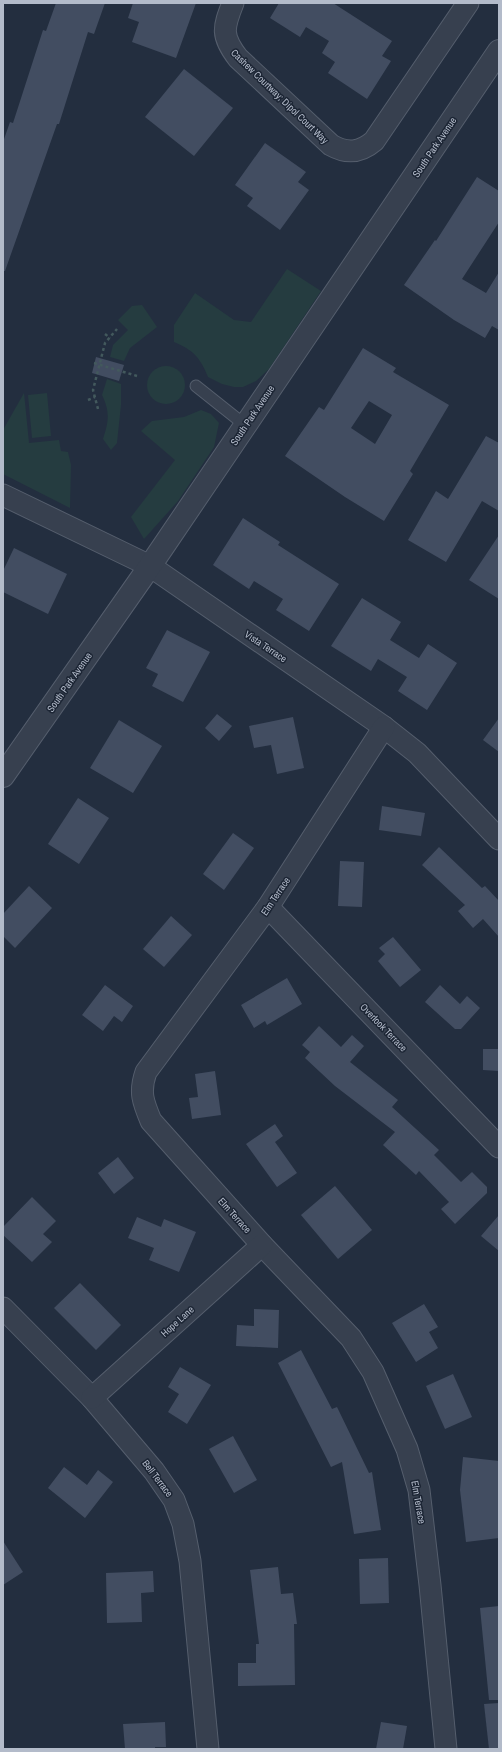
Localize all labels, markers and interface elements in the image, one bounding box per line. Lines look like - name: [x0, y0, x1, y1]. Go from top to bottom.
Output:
- street label: Cashew Courtway; Dipol Court Way: [228, 46, 332, 147]
- street label: South Park Avenue: [409, 114, 460, 180]
- street label: South Park Avenue: [227, 382, 278, 448]
- street label: Vista Terrace: [242, 628, 290, 665]
- street label: South Park Avenue: [44, 650, 95, 715]
- street label: Elm Terrace: [258, 874, 293, 918]
- street label: Overlook Terrace: [357, 1000, 410, 1055]
- street label: Elm Terrace: [215, 1195, 254, 1236]
- street label: Hope Lane: [158, 1303, 197, 1340]
- street label: Bell Terrace: [139, 1457, 176, 1500]
- street label: Elm Terrace: [408, 1479, 429, 1525]

